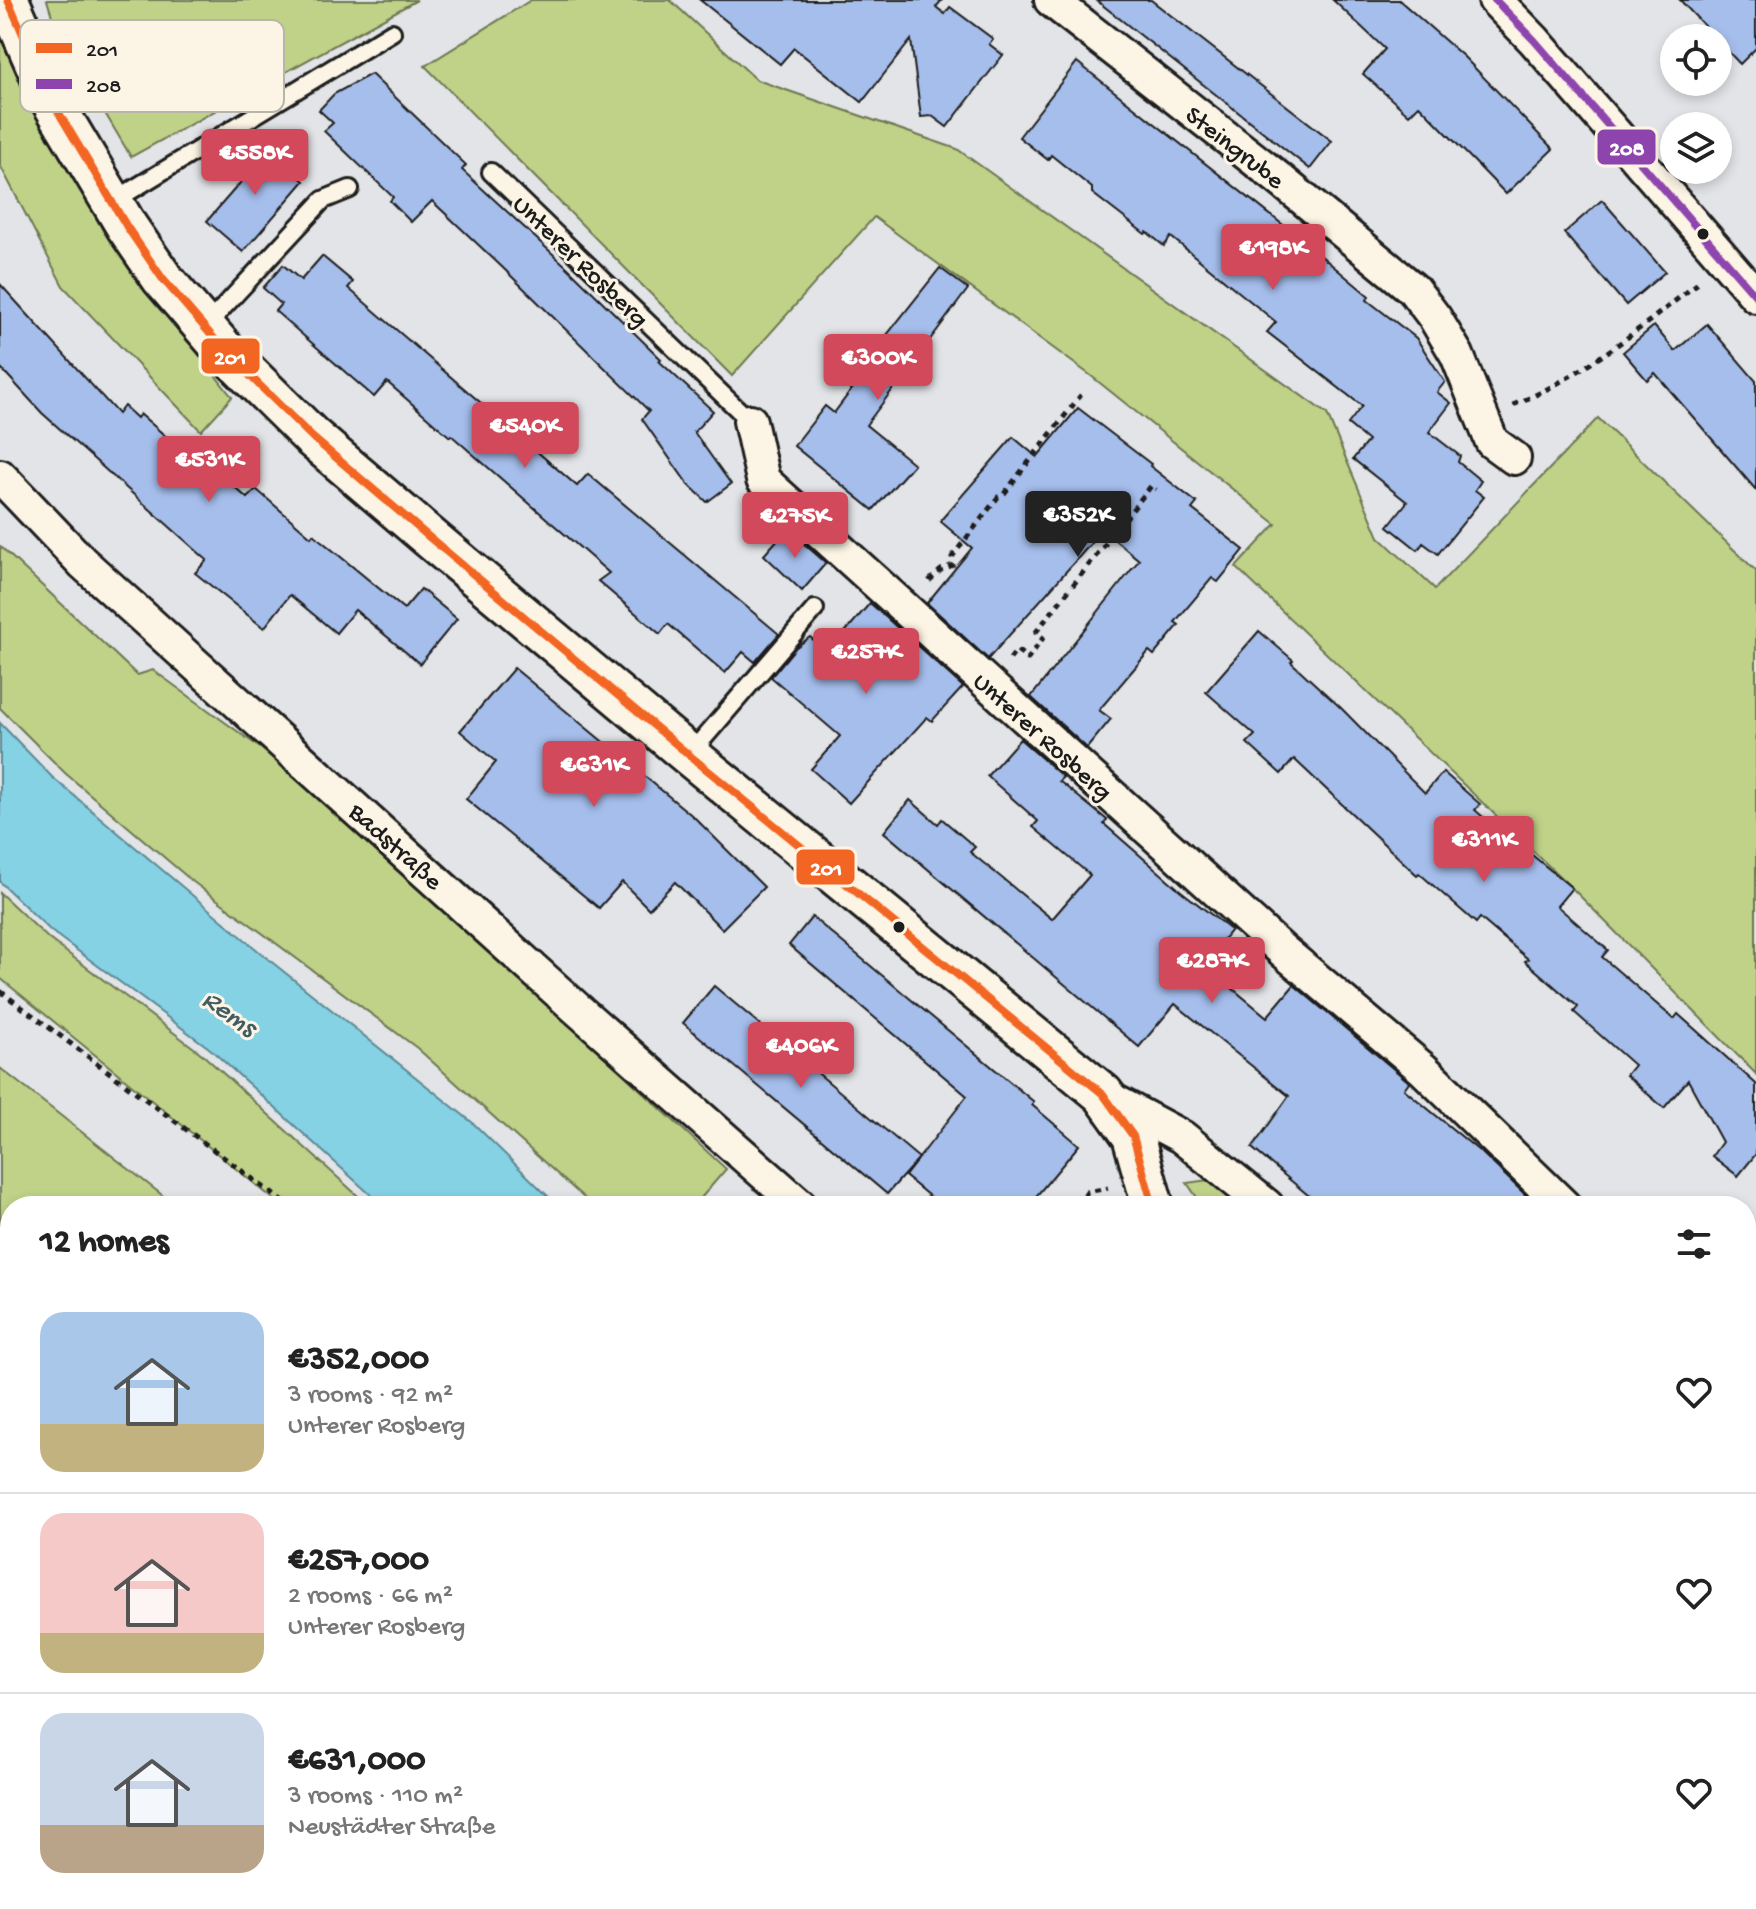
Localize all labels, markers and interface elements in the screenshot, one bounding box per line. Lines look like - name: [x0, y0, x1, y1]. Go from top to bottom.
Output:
- legend: [20, 20, 284, 112]
- map controls: [1660, 24, 1732, 184]
- button: locate: [1660, 24, 1732, 96]
- text: 201: [86, 39, 118, 65]
- text: 208: [86, 75, 121, 101]
- street label: Steingrube: [1177, 101, 1289, 198]
- button: layers: [1660, 112, 1732, 184]
- line badge: 208: [1596, 128, 1657, 166]
- pin: €558K: [199, 129, 311, 197]
- text: 208: [1609, 138, 1645, 164]
- text: €558K: [219, 139, 291, 170]
- street label: Unterer Rosberg: [504, 191, 653, 336]
- pin: €198K: [1217, 224, 1329, 292]
- unlabelled marker: [1695, 226, 1711, 242]
- text: €198K: [1239, 234, 1307, 265]
- pin: €300K: [822, 334, 934, 402]
- line badge: 201: [200, 337, 261, 375]
- text: €300K: [842, 344, 914, 375]
- text: 201: [214, 347, 246, 373]
- pin: €540K: [469, 402, 581, 470]
- text: €540K: [490, 412, 560, 443]
- pin: €531K: [153, 436, 265, 504]
- text: €531K: [175, 446, 243, 477]
- pin: €352K: [1022, 491, 1134, 559]
- pin: €275K: [739, 492, 851, 560]
- text: €352K: [1043, 501, 1113, 532]
- text: €275K: [760, 502, 830, 533]
- pin: €257K: [810, 628, 922, 696]
- text: €257K: [831, 638, 901, 669]
- street label: Unterer Rosberg: [965, 668, 1117, 809]
- pin: €631K: [538, 741, 650, 809]
- text: €631K: [561, 751, 627, 782]
- street label: Badstraße: [340, 797, 448, 899]
- pin: €311K: [1428, 816, 1540, 884]
- text: €311K: [1452, 826, 1516, 857]
- line badge: 201: [795, 848, 856, 886]
- text: 201: [810, 858, 842, 884]
- unlabelled marker: [891, 919, 907, 935]
- pin: €287K: [1156, 937, 1268, 1005]
- text: €287K: [1177, 947, 1247, 978]
- water label: Rems: [195, 984, 264, 1047]
- pin: €406K: [745, 1022, 857, 1090]
- text: €406K: [766, 1032, 836, 1063]
- icon: filters: [1672, 1222, 1716, 1266]
- text: 12 homes: [40, 1224, 169, 1264]
- text: €352,000: [288, 1341, 429, 1381]
- icon: home: [104, 1344, 200, 1440]
- icon: heart: [1672, 1370, 1716, 1414]
- text: 3 rooms · 92 m²: [288, 1381, 453, 1412]
- text: Unterer Rosberg: [288, 1412, 465, 1443]
- text: €257,000: [288, 1542, 429, 1582]
- icon: home: [104, 1545, 200, 1641]
- icon: heart: [1672, 1571, 1716, 1615]
- text: 2 rooms · 66 m²: [288, 1582, 453, 1613]
- text: Unterer Rosberg: [288, 1613, 465, 1644]
- text: €631,000: [288, 1742, 425, 1782]
- icon: home: [104, 1745, 200, 1841]
- icon: heart: [1672, 1771, 1716, 1815]
- text: 3 rooms · 110 m²: [288, 1782, 463, 1813]
- text: Neustädter Straße: [288, 1813, 495, 1844]

